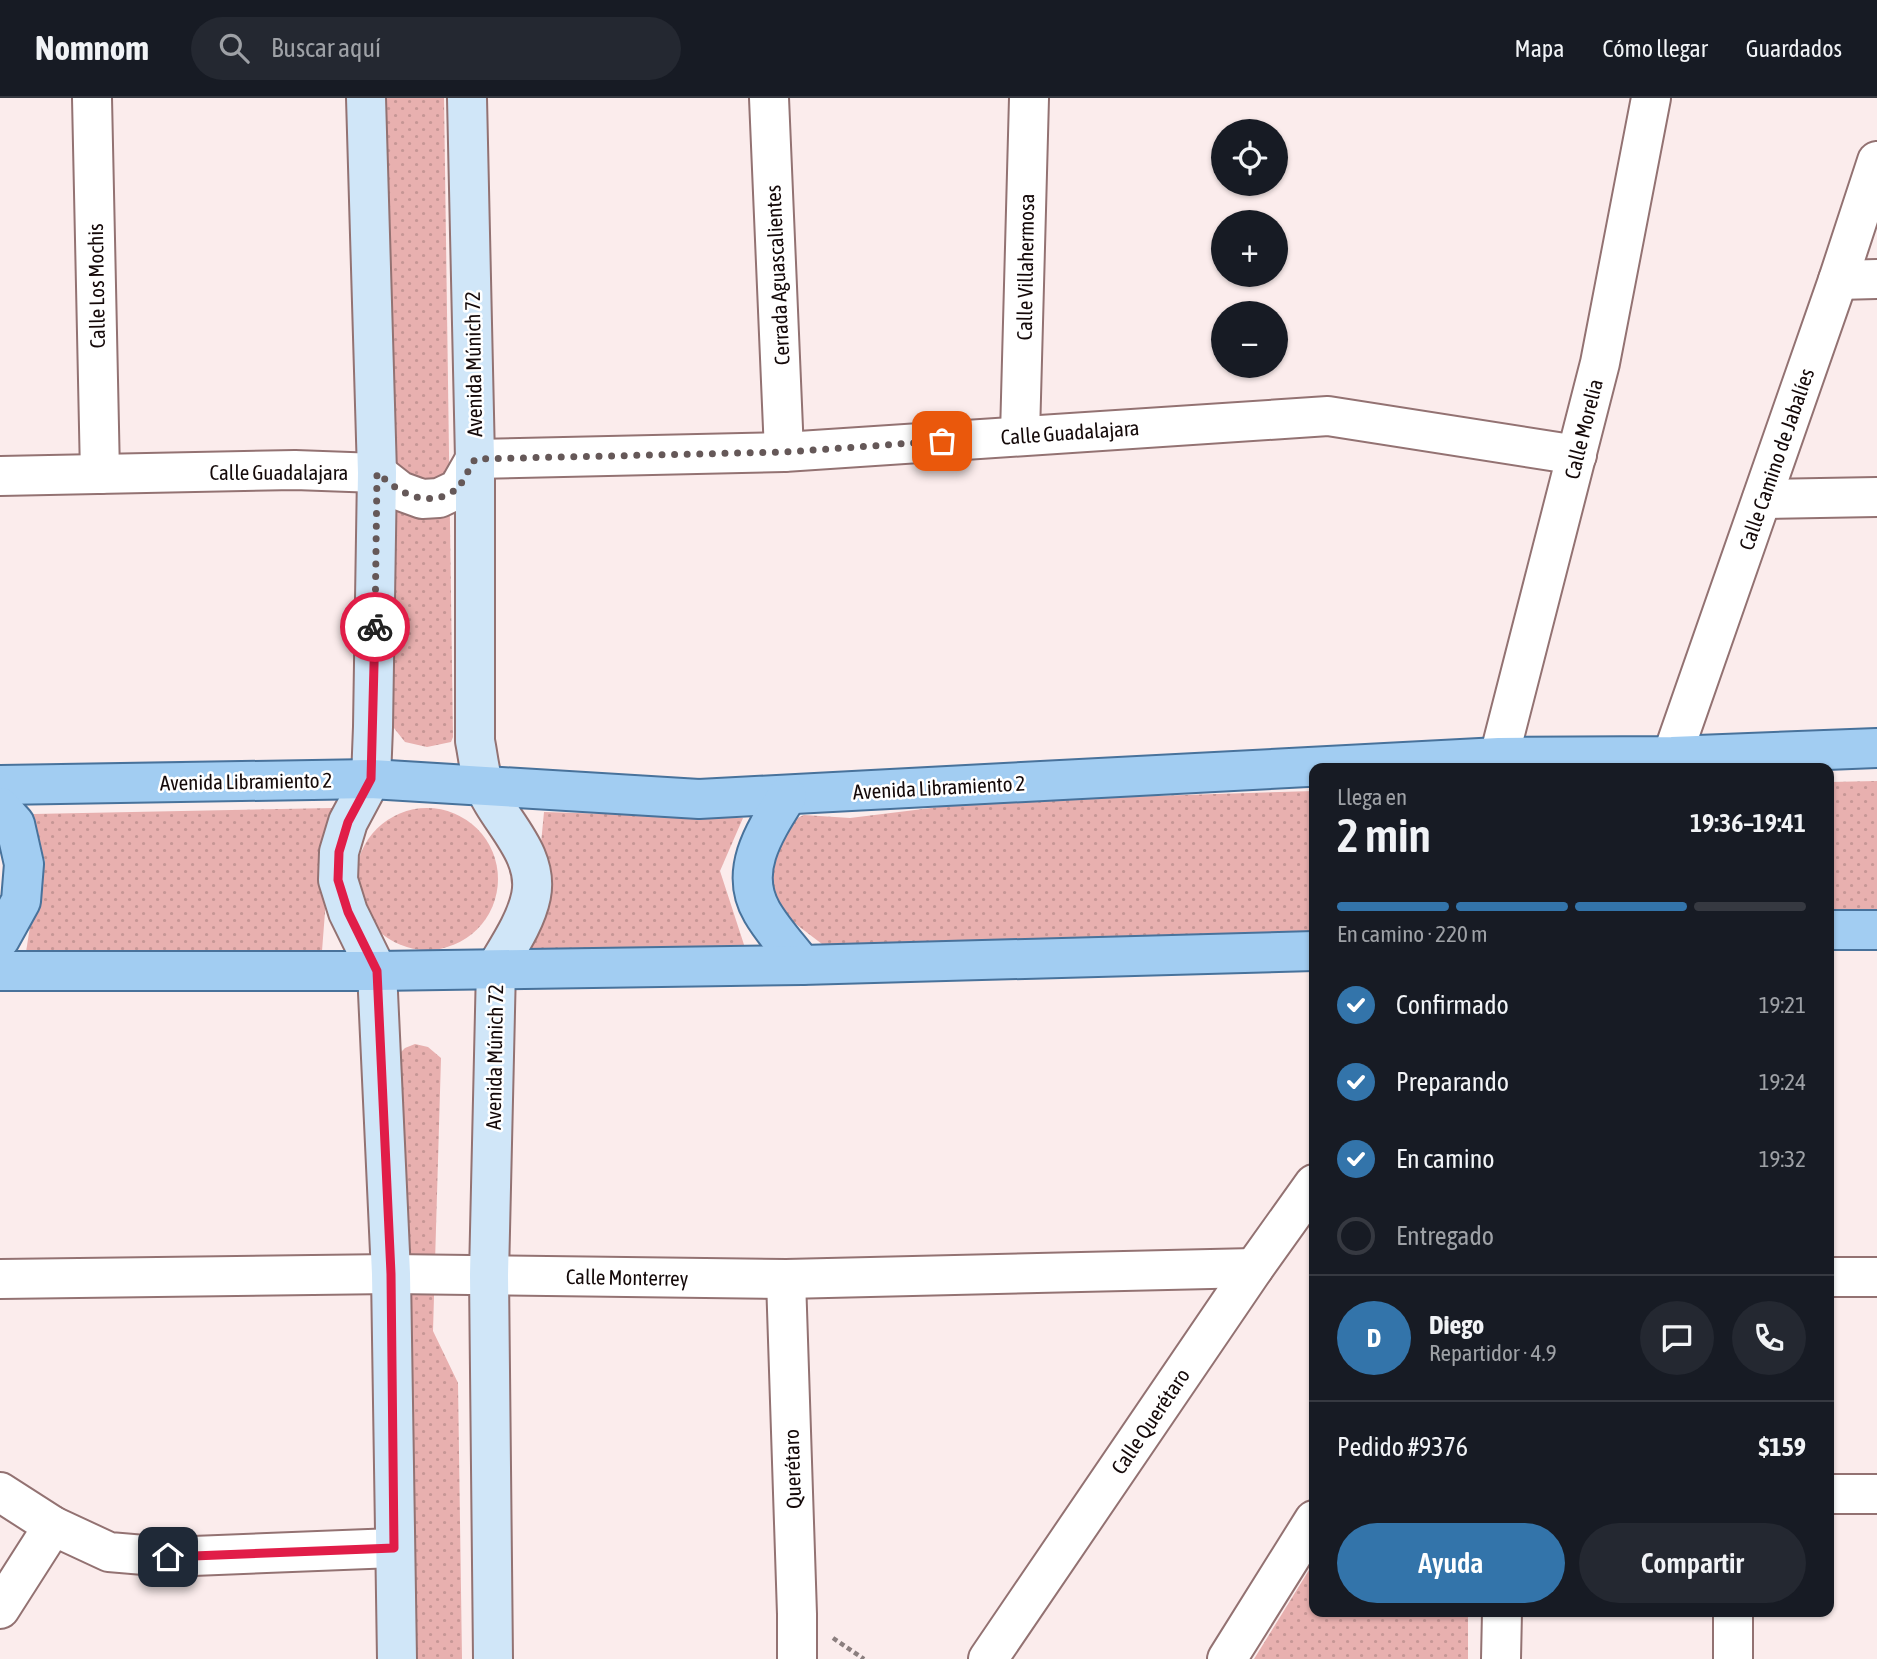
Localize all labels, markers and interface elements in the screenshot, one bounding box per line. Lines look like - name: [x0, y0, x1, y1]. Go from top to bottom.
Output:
- search box: [191, 17, 681, 80]
- text: Nomnom: [35, 29, 149, 67]
- icon: search: [215, 29, 253, 67]
- text: Buscar aquí: [271, 33, 381, 63]
- text: Mapa: [1515, 35, 1564, 62]
- text: Cómo llegar: [1602, 35, 1708, 62]
- text: Guardados: [1746, 35, 1842, 62]
- map controls: [1211, 119, 1288, 378]
- button: locate: [1211, 119, 1288, 196]
- street label: Cerrada Aguascalientes: [760, 184, 794, 366]
- street label: Calle Villahermosa: [1012, 193, 1038, 341]
- button: +: [1211, 210, 1288, 287]
- street label: Calle Los Mochis: [83, 223, 109, 349]
- street label: Avenida Múnich 72: [460, 291, 486, 437]
- button: −: [1211, 301, 1288, 378]
- street label: Calle Camino de Jabalíes: [1734, 365, 1818, 553]
- street label: Calle Morelia: [1559, 376, 1607, 482]
- pin: [912, 411, 972, 471]
- street label: Calle Guadalajara: [1000, 415, 1140, 449]
- icon: bag: [923, 422, 961, 460]
- street label: Calle Guadalajara: [210, 460, 348, 484]
- courier: [340, 592, 410, 662]
- icon: bike: [356, 608, 394, 646]
- street label: Avenida Libramiento 2: [160, 767, 332, 795]
- street label: Avenida Libramiento 2: [852, 771, 1026, 803]
- text: Llega en: [1337, 784, 1407, 810]
- text: 19:36–19:41: [1690, 808, 1806, 838]
- text: 2 min: [1337, 809, 1431, 862]
- text: En camino · 220 m: [1337, 921, 1488, 947]
- street label: Avenida Múnich 72: [481, 984, 507, 1130]
- icon: check: [1337, 986, 1375, 1024]
- text: Confirmado: [1396, 990, 1509, 1020]
- text: 19:21: [1759, 992, 1806, 1018]
- icon: check: [1337, 1063, 1375, 1101]
- text: Preparando: [1396, 1067, 1509, 1097]
- text: 19:24: [1759, 1069, 1806, 1095]
- icon: check: [1337, 1140, 1375, 1178]
- text: En camino: [1396, 1144, 1495, 1174]
- text: 19:32: [1759, 1146, 1806, 1172]
- text: Entregado: [1396, 1221, 1494, 1251]
- street label: Calle Monterrey: [566, 1264, 689, 1290]
- button: chat: [1640, 1301, 1714, 1375]
- button: phone: [1732, 1301, 1806, 1375]
- text: Diego: [1429, 1310, 1484, 1340]
- text: D: [1367, 1323, 1381, 1353]
- text: Repartidor · 4.9: [1429, 1340, 1556, 1366]
- street label: Calle Querétaro: [1106, 1364, 1194, 1478]
- street label: Querétaro: [779, 1429, 805, 1509]
- text: Pedido #9376: [1337, 1432, 1468, 1462]
- text: $159: [1758, 1432, 1806, 1462]
- button: Ayuda: [1337, 1523, 1565, 1603]
- button: Compartir: [1579, 1523, 1806, 1603]
- pin: [138, 1527, 198, 1587]
- icon: home: [149, 1538, 187, 1576]

